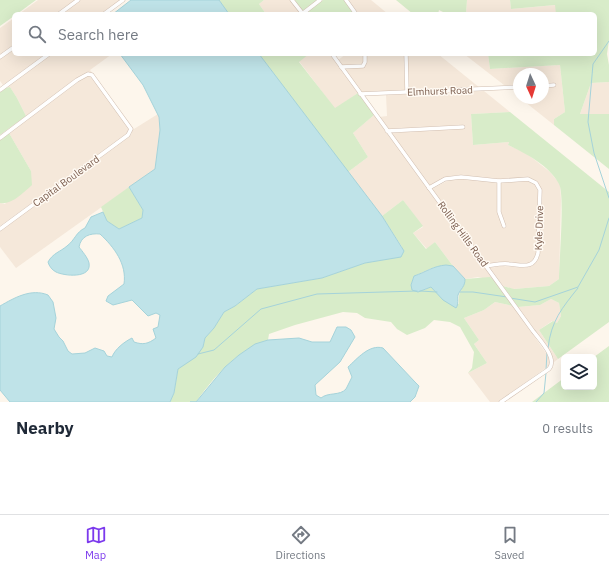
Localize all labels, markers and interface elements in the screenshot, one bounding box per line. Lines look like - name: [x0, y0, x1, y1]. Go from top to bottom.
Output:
- search box: [12, 12, 597, 56]
- icon: search: [26, 23, 48, 45]
- text: Search here: [58, 25, 138, 44]
- north arrow: [513, 68, 549, 104]
- street label: Elmhurst Road: [407, 83, 473, 99]
- street label: Capital Boulevard: [30, 152, 102, 210]
- street label: Rolling Hills Road: [435, 199, 491, 269]
- street label: Kyle Drive: [532, 205, 546, 251]
- map controls: [561, 354, 597, 390]
- button: layers: [561, 354, 597, 390]
- text: Nearby: [16, 417, 74, 439]
- text: 0 results: [542, 420, 593, 437]
- tab: Map: [85, 524, 107, 562]
- tab: Directions: [276, 524, 326, 562]
- tab: Saved: [495, 524, 524, 562]

